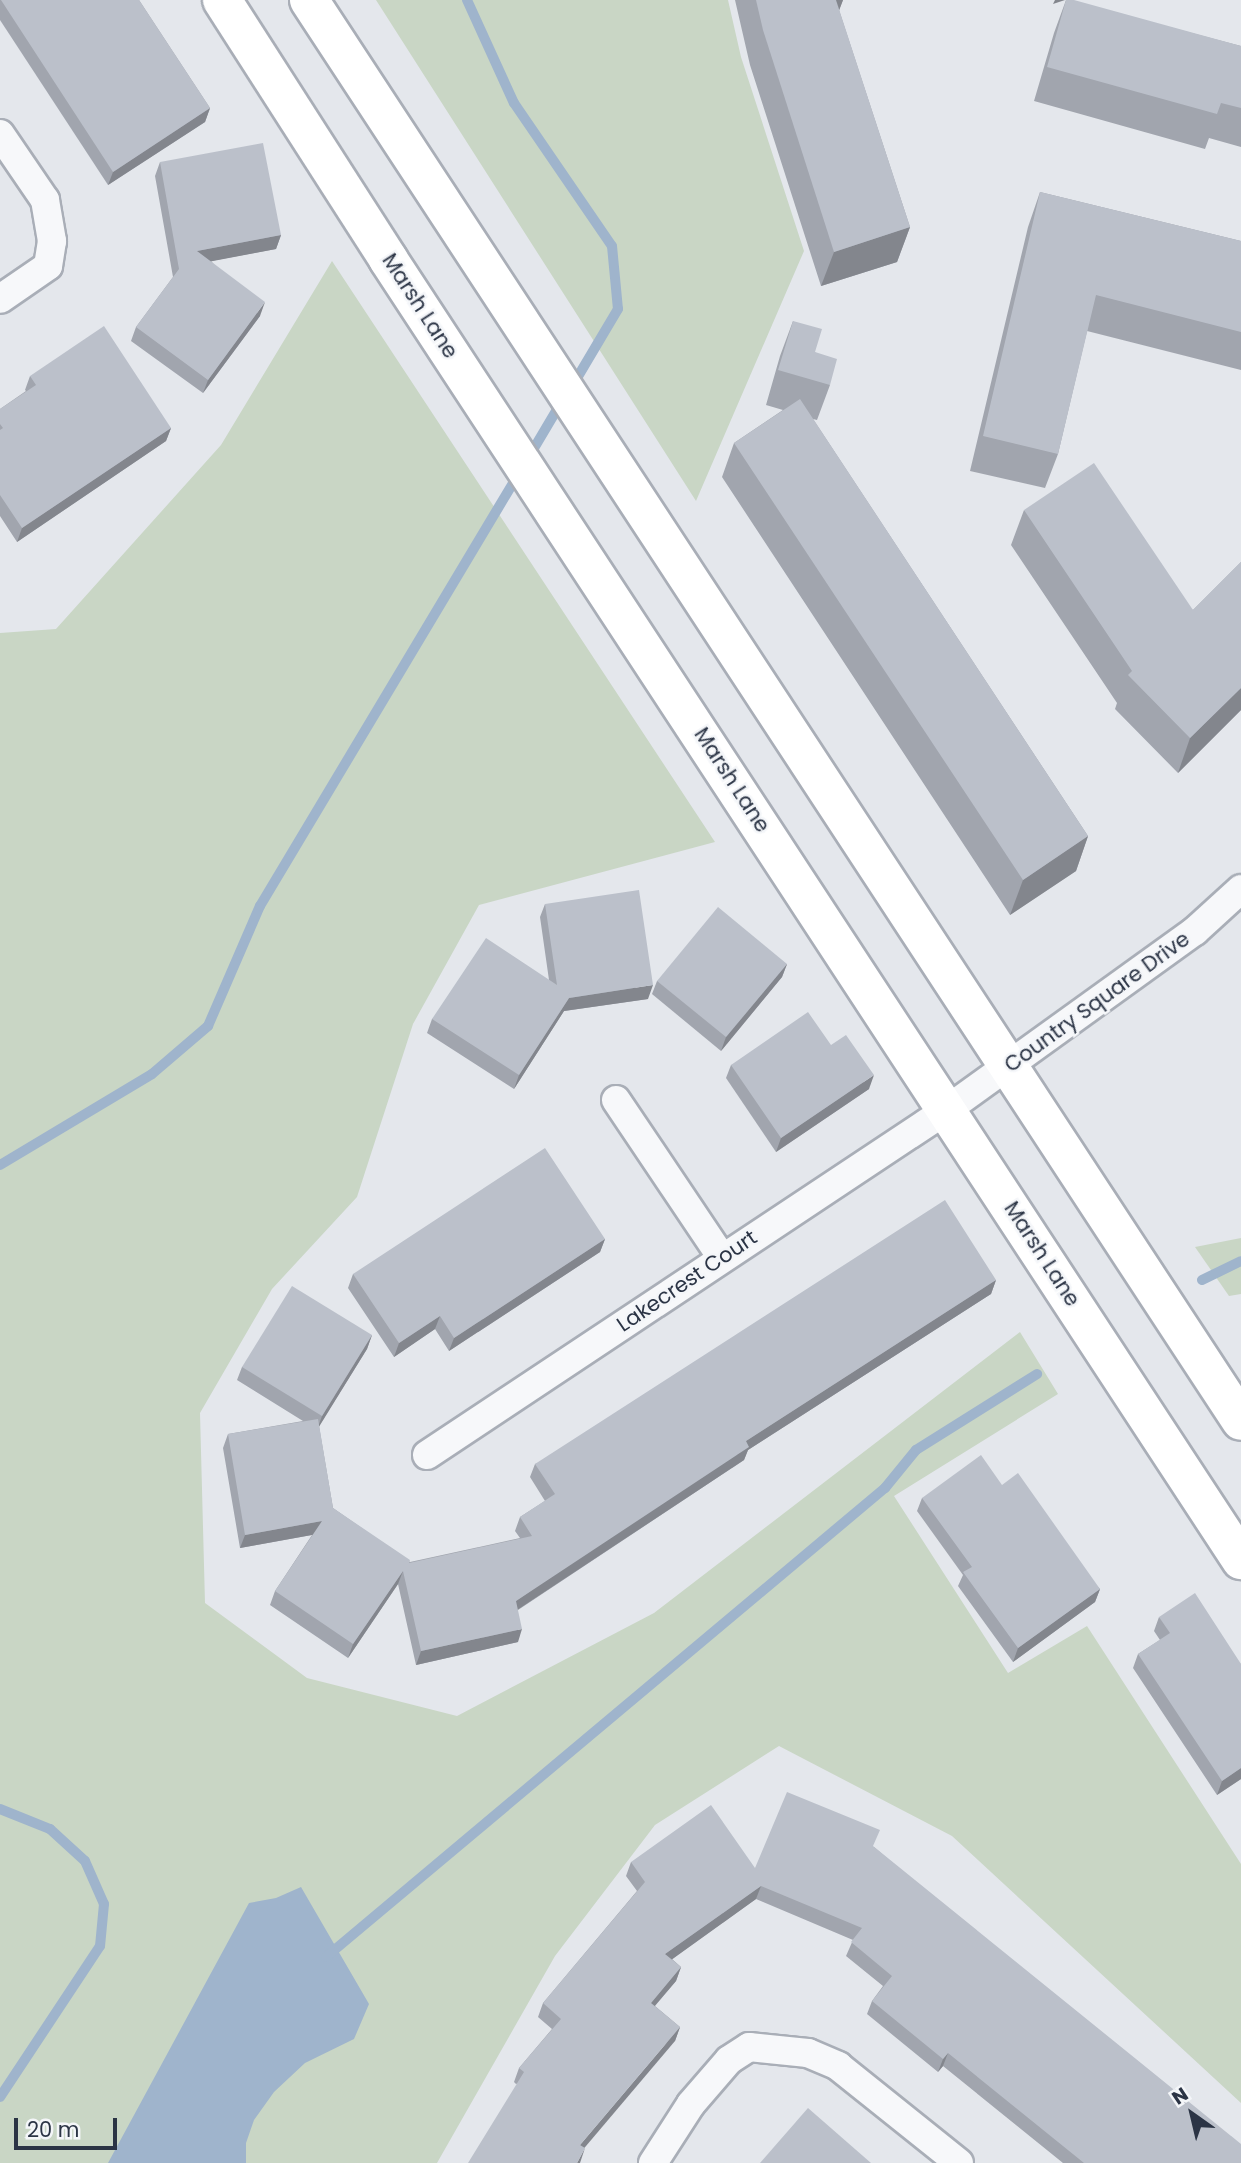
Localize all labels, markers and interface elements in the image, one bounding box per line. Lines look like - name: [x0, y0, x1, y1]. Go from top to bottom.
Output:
- street label: Marsh Lane: [377, 249, 463, 363]
- street label: Marsh Lane: [689, 723, 775, 837]
- street label: Country Square Drive: [1000, 926, 1194, 1078]
- street label: Marsh Lane: [999, 1197, 1085, 1311]
- street label: Lakecrest Court: [612, 1225, 762, 1337]
- north arrow: [1157, 2079, 1227, 2149]
- text: N: [1166, 2081, 1193, 2111]
- scale bar: [18, 2104, 121, 2148]
- text: 20 m: [27, 2115, 80, 2144]

